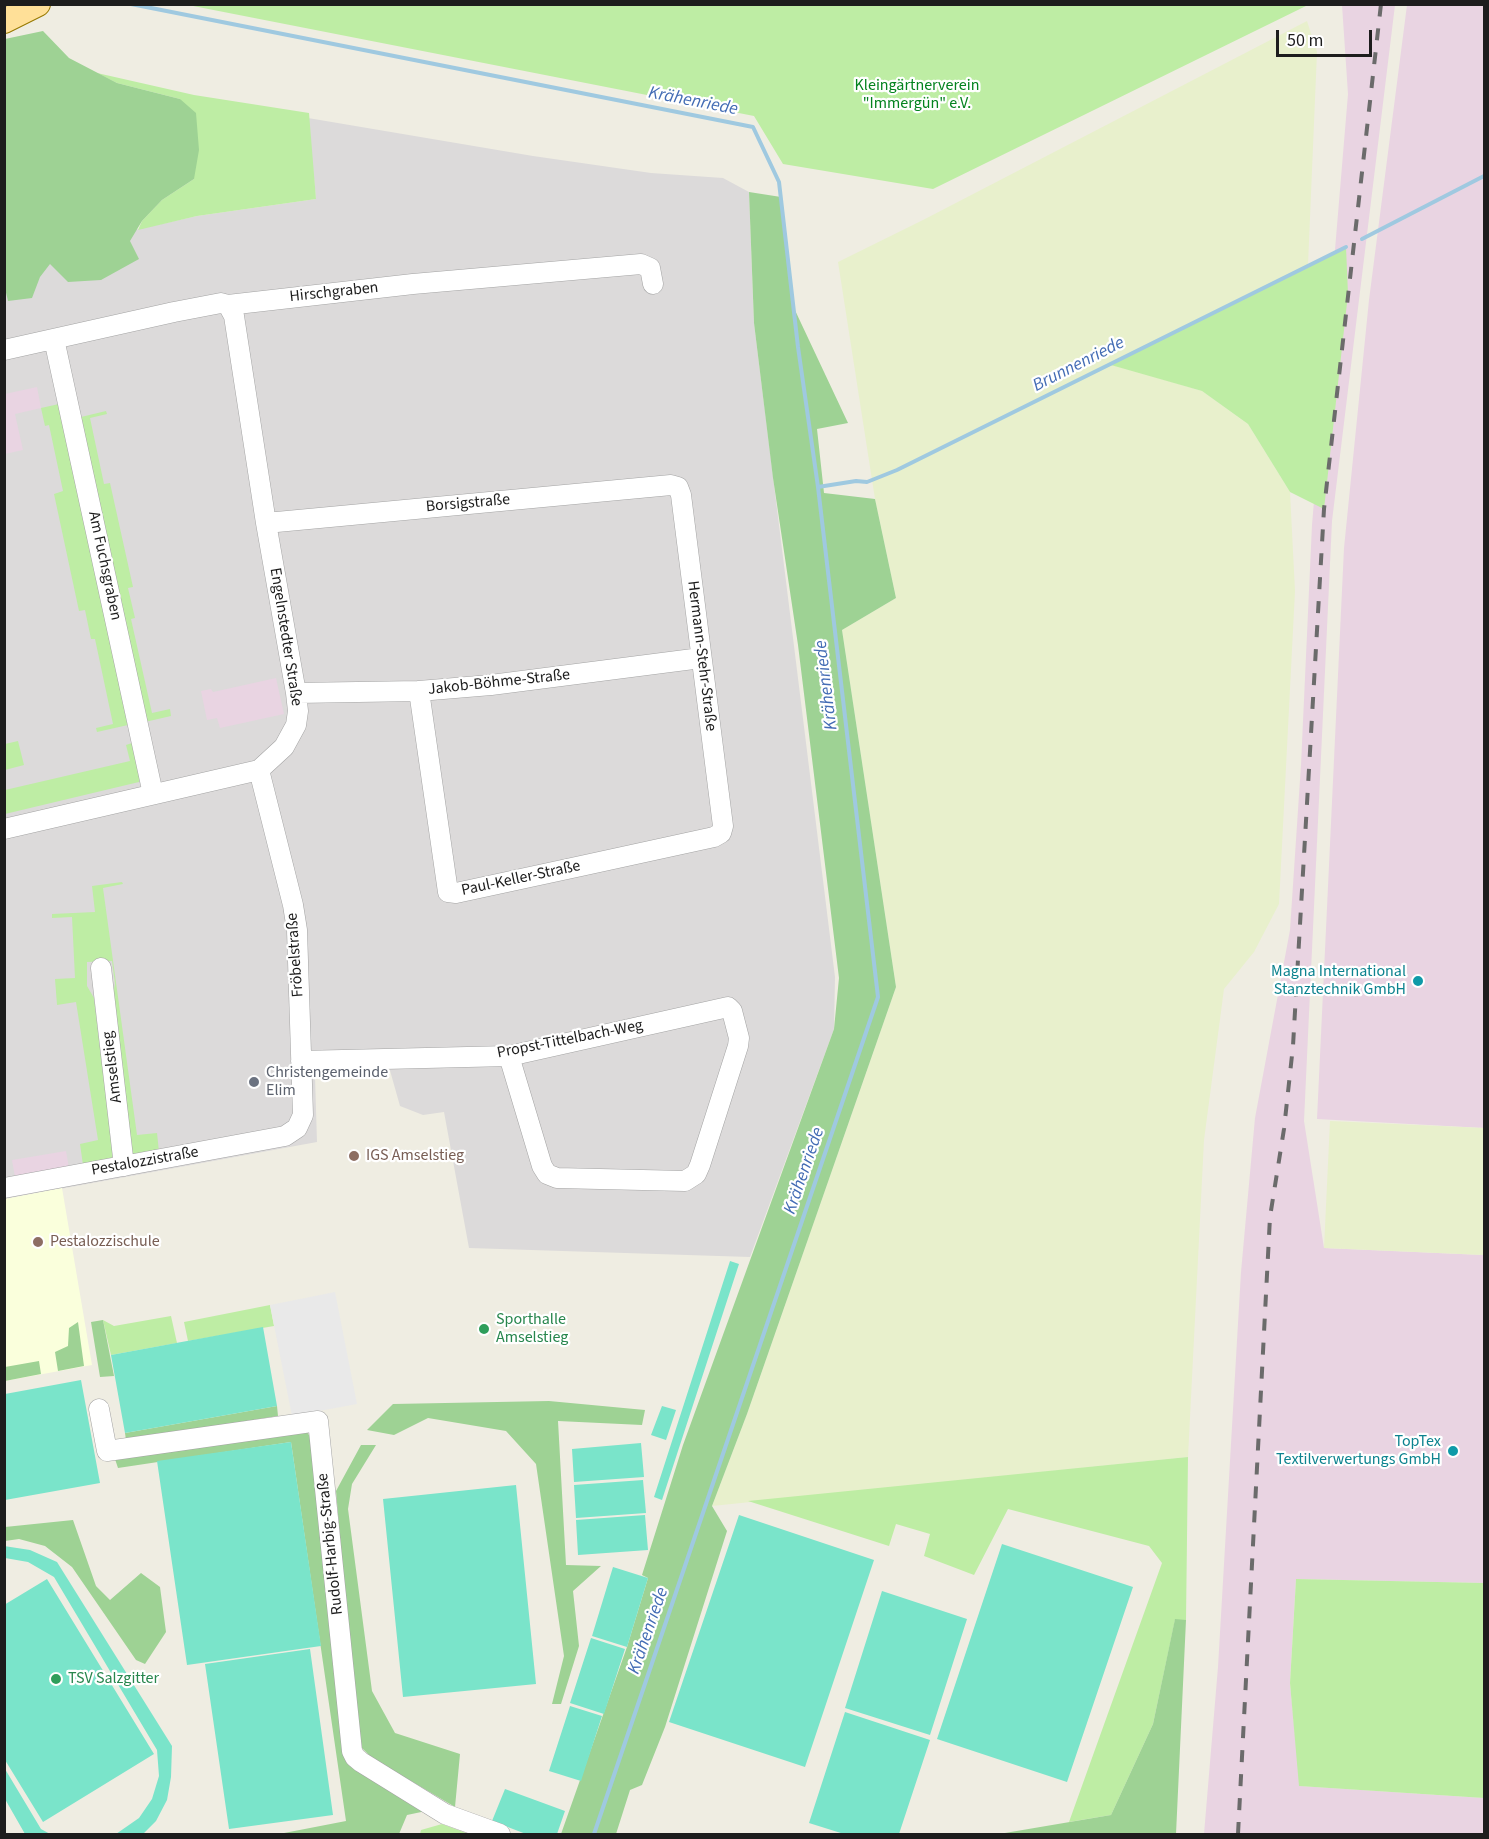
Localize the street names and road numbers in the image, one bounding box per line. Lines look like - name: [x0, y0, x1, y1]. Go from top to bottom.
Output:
- street label: Hirschgraben: [289, 279, 379, 307]
- street label: Borsigstraße: [425, 491, 511, 517]
- street label: Am Fuchsgraben: [83, 510, 125, 622]
- street label: Engelnstedter Straße: [265, 566, 305, 708]
- street label: Hermann-Stehr-Straße: [682, 580, 720, 732]
- street label: Jakob-Böhme-Straße: [427, 666, 571, 700]
- street label: Paul-Keller-Straße: [460, 857, 582, 901]
- street label: Fröbelstraße: [283, 912, 309, 998]
- street label: Propst-Tittelbach-Weg: [495, 1016, 645, 1064]
- street label: Amselstieg: [99, 1030, 127, 1104]
- street label: Pestalozzistraße: [90, 1143, 200, 1181]
- street label: Rudolf-Harbig-Straße: [314, 1472, 348, 1616]

